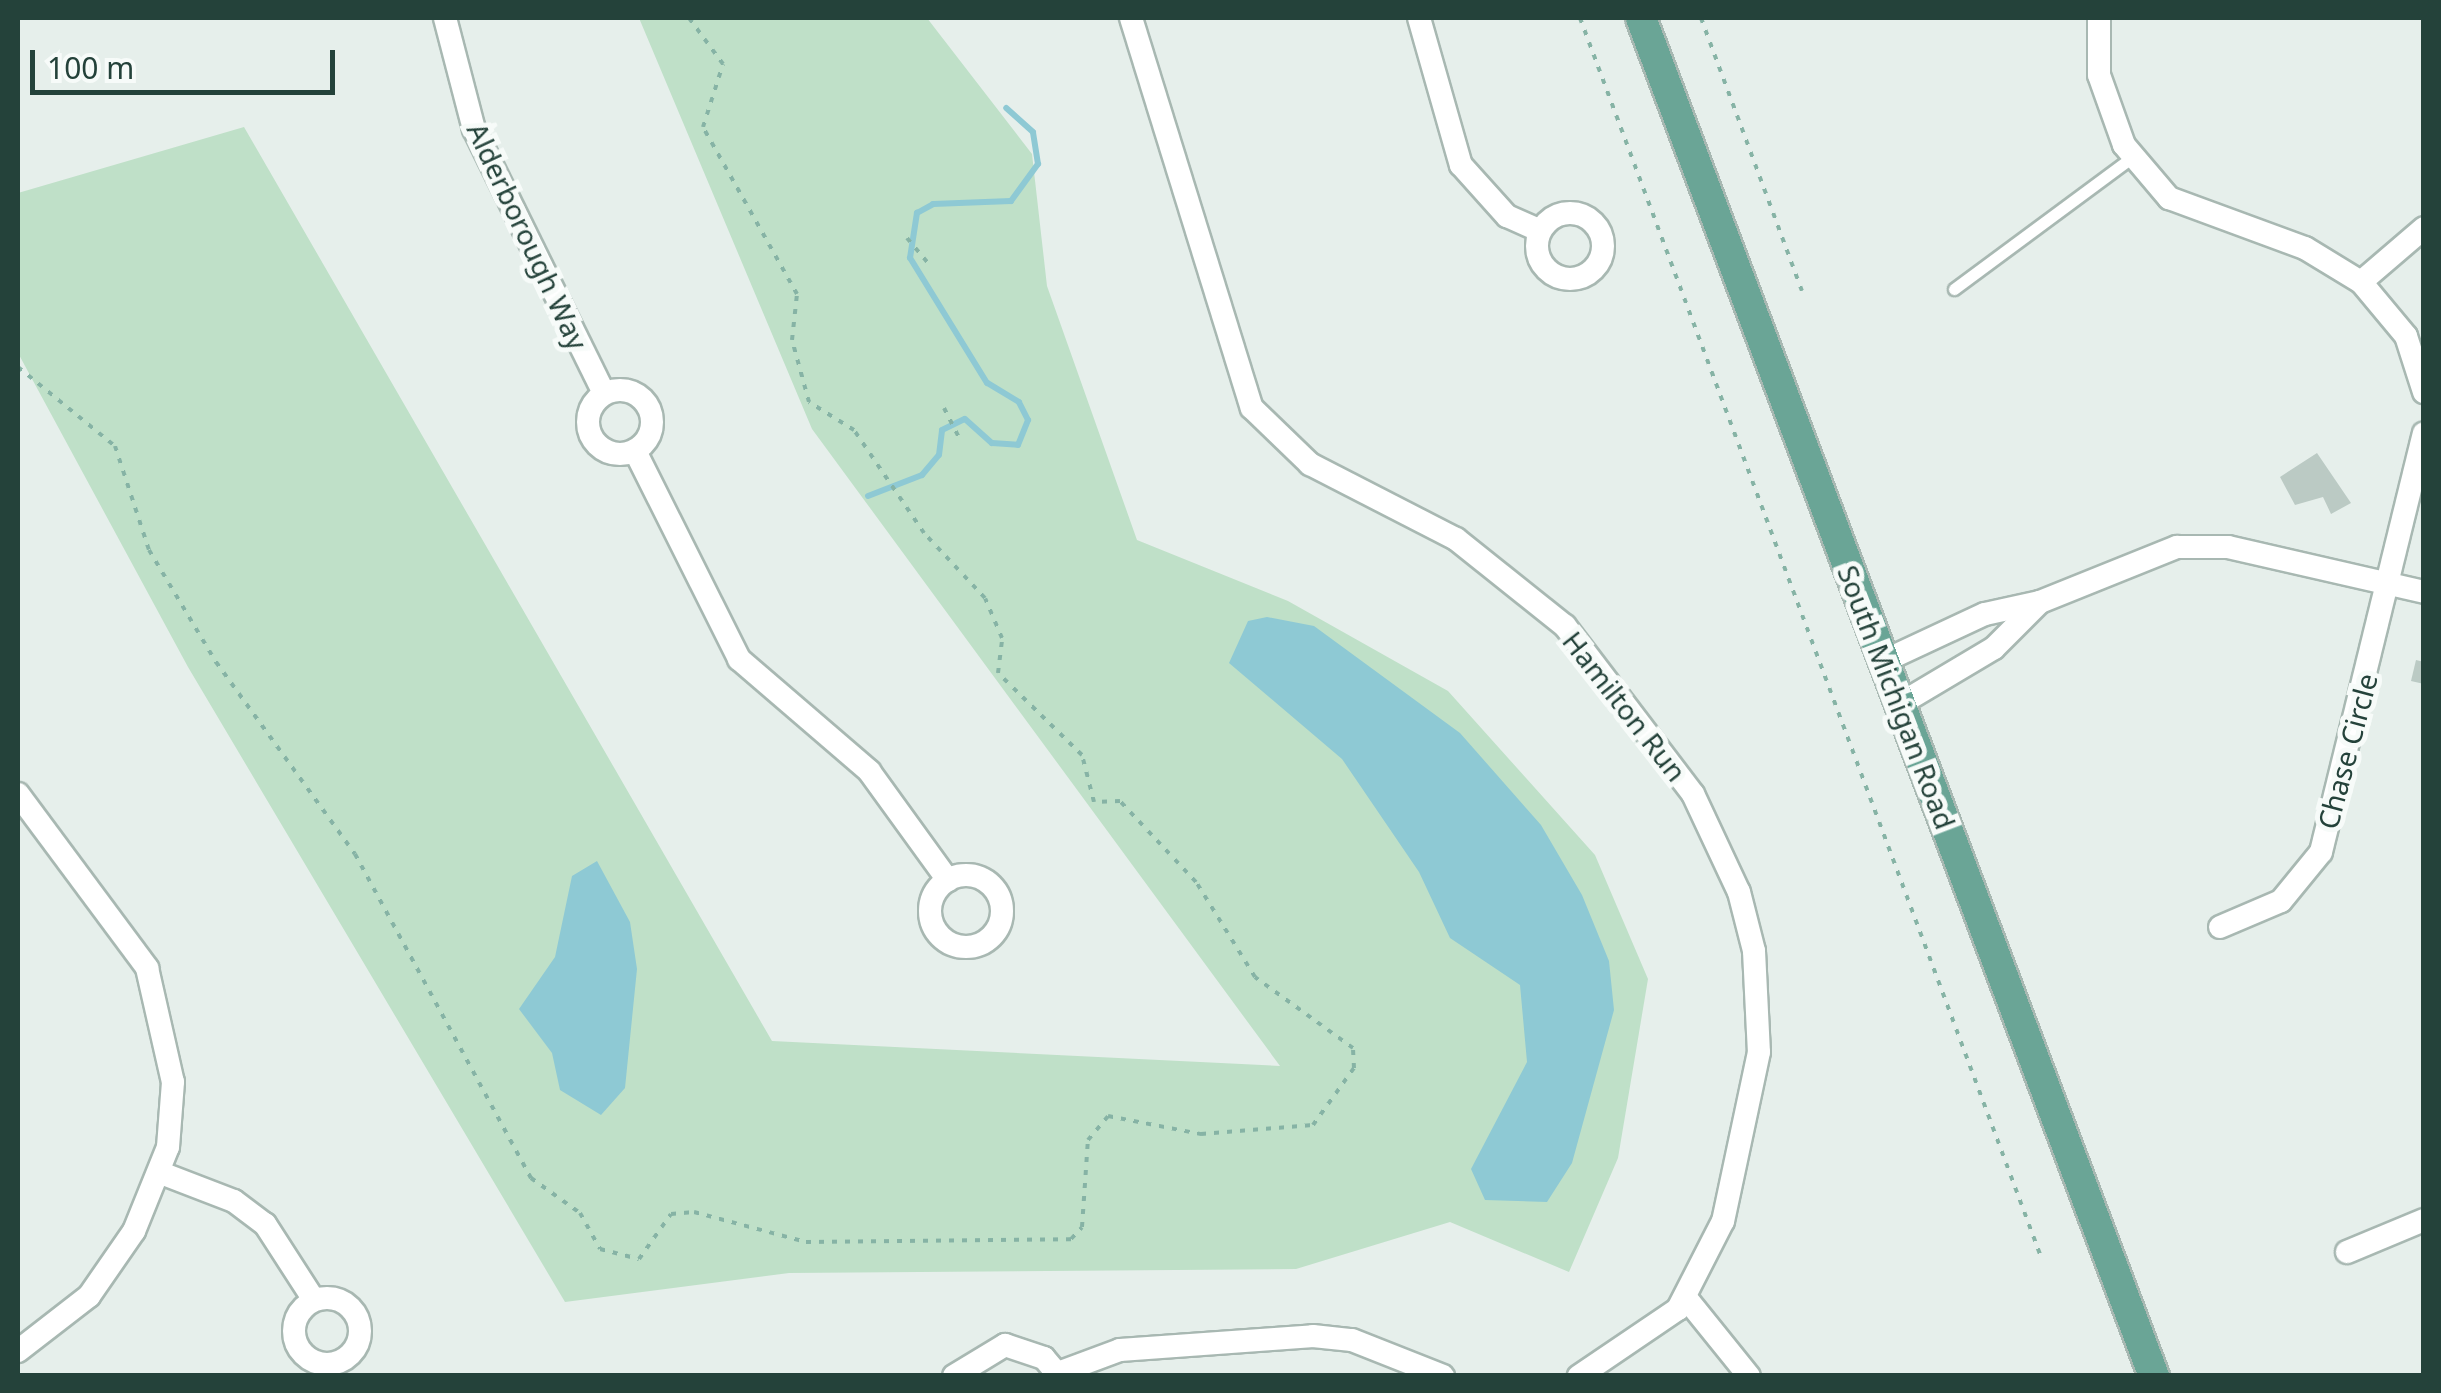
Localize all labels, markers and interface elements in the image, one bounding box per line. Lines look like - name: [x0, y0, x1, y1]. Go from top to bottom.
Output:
- scale bar: [35, 30, 340, 92]
- text: 100 m: [47, 47, 134, 88]
- street label: Alderborough Way: [461, 117, 595, 355]
- street label: South Michigan Road: [1831, 560, 1963, 834]
- street label: Hamilton Run: [1556, 624, 1694, 788]
- street label: Chase Circle: [2310, 670, 2384, 832]

